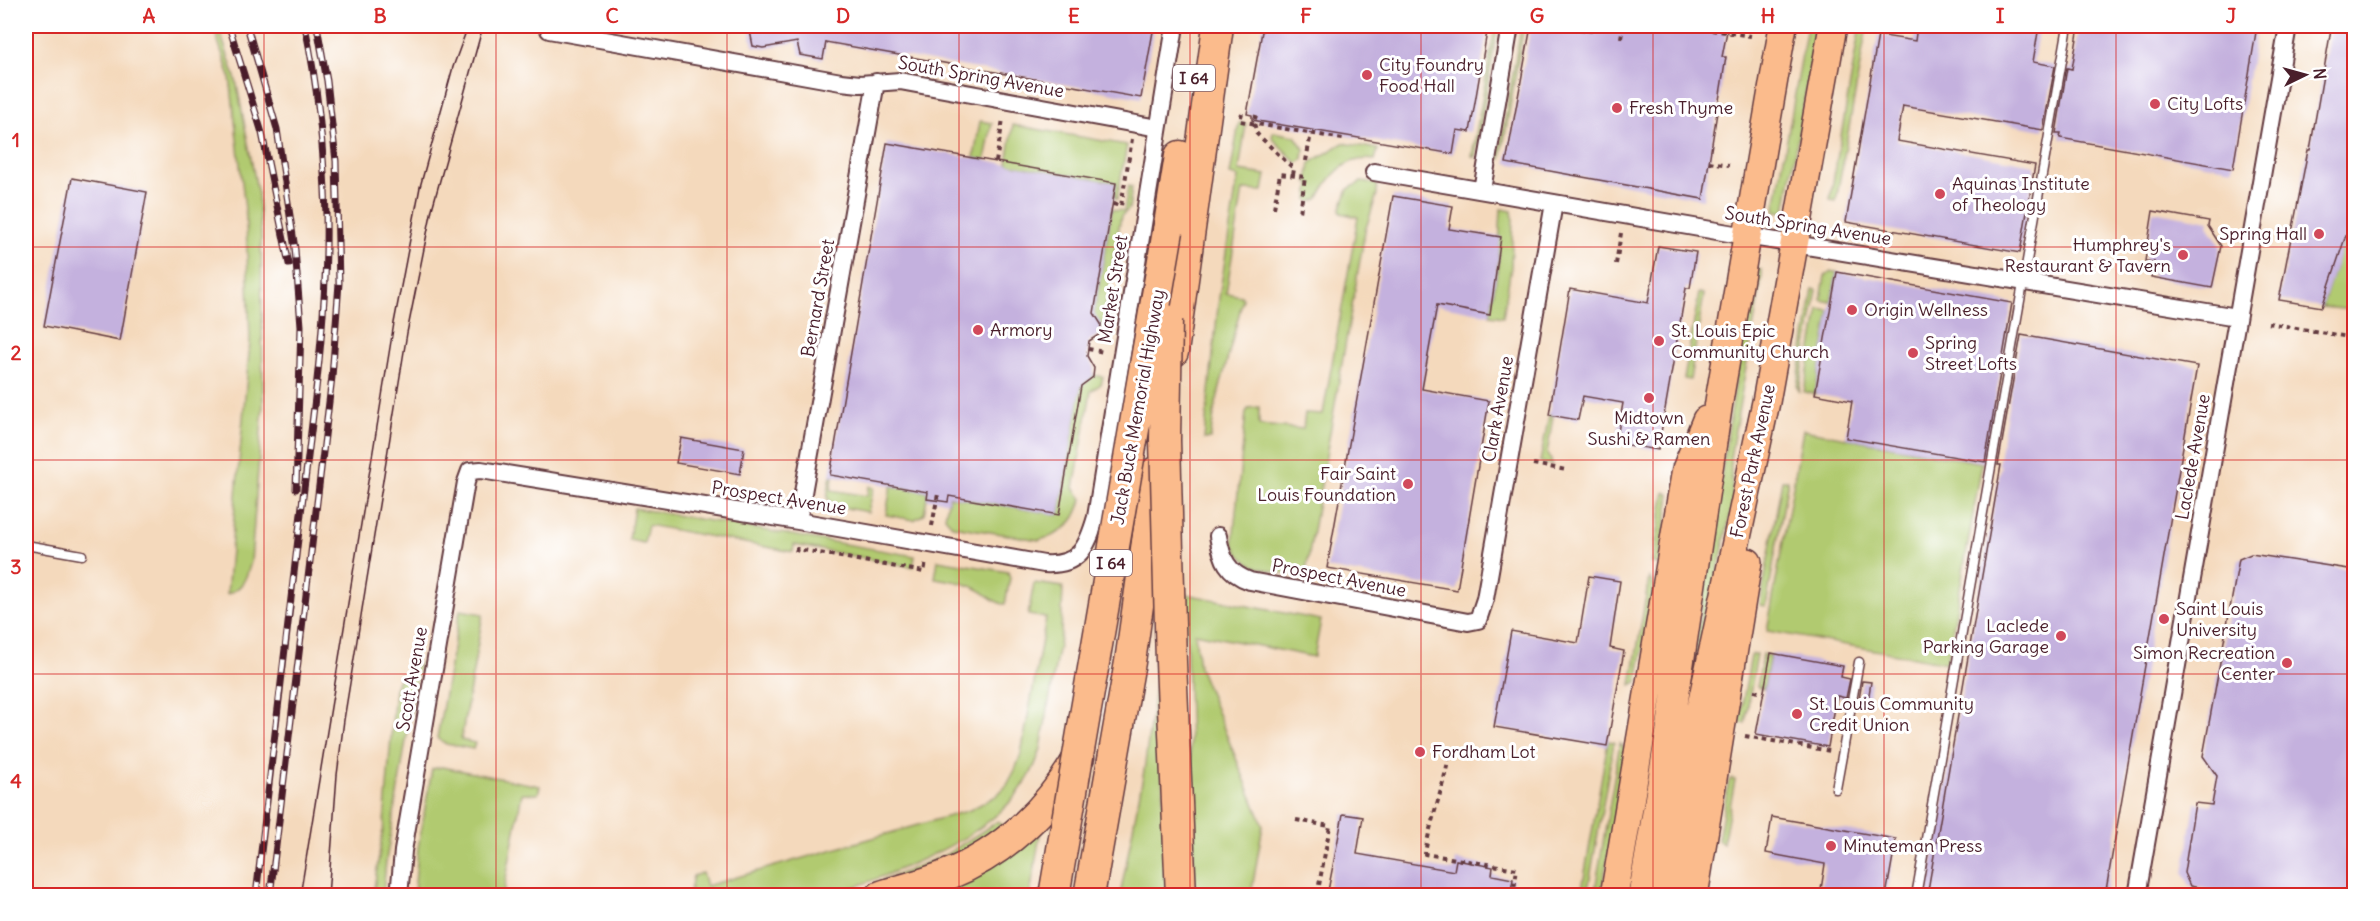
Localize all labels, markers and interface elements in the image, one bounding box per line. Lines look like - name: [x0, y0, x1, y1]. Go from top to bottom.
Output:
- text: A: [143, 3, 156, 28]
- text: B: [373, 3, 387, 28]
- text: C: [605, 3, 619, 28]
- text: D: [836, 3, 850, 28]
- text: E: [1068, 3, 1080, 28]
- text: F: [1300, 3, 1312, 28]
- text: G: [1530, 3, 1544, 28]
- text: H: [1761, 3, 1775, 28]
- text: I: [1996, 3, 2005, 28]
- text: J: [2226, 3, 2237, 28]
- north arrow: [2275, 45, 2335, 105]
- street label: South Spring Avenue: [896, 51, 1066, 102]
- place label: City Foundry Food Hall: [1379, 53, 1484, 97]
- road number: I 64: [1173, 65, 1215, 91]
- text: N: [2309, 67, 2330, 80]
- marker: City Foundry Food Hall: [1360, 68, 1374, 82]
- place label: City Lofts: [2167, 92, 2243, 115]
- place label: Fresh Thyme: [1629, 96, 1733, 119]
- marker: City Lofts: [2148, 97, 2162, 111]
- marker: Fresh Thyme: [1610, 101, 1624, 115]
- text: 1: [12, 127, 20, 152]
- place label: Aquinas Institute of Theology: [1952, 172, 2090, 216]
- marker: Aquinas Institute of Theology: [1933, 187, 1947, 201]
- street label: South Spring Avenue: [1723, 201, 1893, 250]
- place label: Spring Hall: [2219, 222, 2307, 245]
- marker: Spring Hall: [2312, 227, 2326, 241]
- street label: Market Street: [1093, 233, 1132, 345]
- place label: Humphrey's Restaurant & Tavern: [2004, 233, 2171, 277]
- street label: Bernard Street: [796, 237, 839, 359]
- marker: Humphrey's Restaurant & Tavern: [2176, 248, 2190, 262]
- street label: Jack Buck Memorial Highway: [1105, 287, 1170, 526]
- place label: Origin Wellness: [1864, 298, 1988, 321]
- marker: Origin Wellness: [1845, 303, 1859, 317]
- place label: Armory: [990, 318, 1052, 341]
- place label: St. Louis Epic Community Church: [1671, 319, 1829, 363]
- marker: Armory: [971, 323, 985, 337]
- place label: Spring Street Lofts: [1925, 331, 2017, 375]
- marker: St. Louis Epic Community Church: [1652, 334, 1666, 348]
- text: 2: [11, 340, 22, 365]
- marker: Spring Street Lofts: [1906, 346, 1920, 360]
- street label: Clark Avenue: [1477, 354, 1518, 464]
- street label: Forest Park Avenue: [1725, 382, 1780, 540]
- marker: Midtown Sushi & Ramen: [1642, 391, 1656, 405]
- street label: Laclede Avenue: [2170, 392, 2215, 522]
- place label: Midtown Sushi & Ramen: [1587, 406, 1711, 450]
- place label: Fair Saint Louis Foundation: [1257, 462, 1396, 506]
- street label: Prospect Avenue: [710, 476, 848, 520]
- marker: Fair Saint Louis Foundation: [1401, 477, 1415, 491]
- road number: I 64: [1090, 550, 1132, 576]
- street label: Prospect Avenue: [1270, 553, 1408, 602]
- text: 3: [10, 554, 22, 579]
- place label: Saint Louis University: [2176, 597, 2263, 641]
- marker: Saint Louis University: [2157, 612, 2171, 626]
- place label: Laclede Parking Garage: [1923, 614, 2049, 658]
- street label: Scott Avenue: [391, 625, 432, 733]
- marker: Laclede Parking Garage: [2054, 629, 2068, 643]
- place label: Simon Recreation Center: [2133, 641, 2276, 685]
- marker: Simon Recreation Center: [2280, 656, 2294, 670]
- place label: St. Louis Community Credit Union: [1809, 692, 1974, 736]
- marker: St. Louis Community Credit Union: [1790, 707, 1804, 721]
- place label: Fordham Lot: [1432, 740, 1536, 763]
- marker: Fordham Lot: [1413, 745, 1427, 759]
- text: 4: [10, 768, 22, 793]
- place label: Minuteman Press: [1843, 834, 1982, 857]
- marker: Minuteman Press: [1824, 839, 1838, 853]

